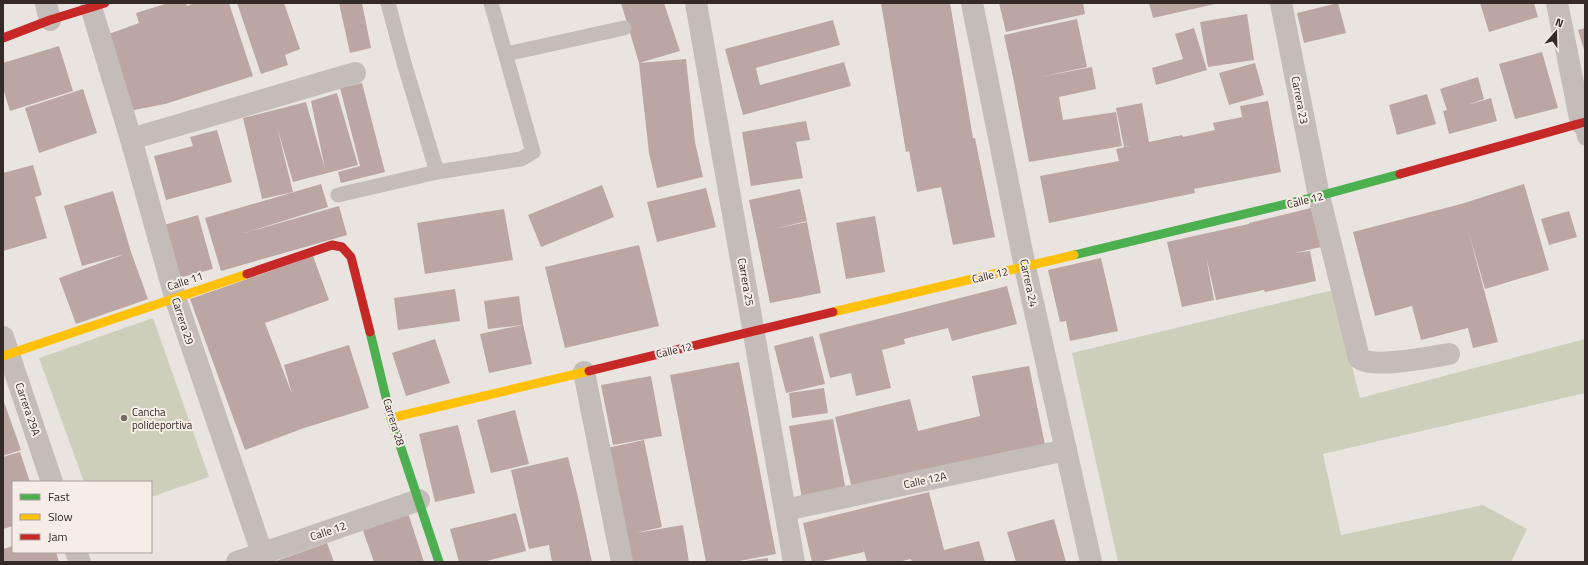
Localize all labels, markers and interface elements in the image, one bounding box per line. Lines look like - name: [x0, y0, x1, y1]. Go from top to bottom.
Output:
- north arrow: [1536, 12, 1576, 52]
- text: N: [1553, 14, 1566, 31]
- street label: Carrera 23: [1288, 75, 1312, 125]
- street label: Calle 12: [1285, 188, 1325, 212]
- street label: Carrera 25: [734, 257, 758, 307]
- street label: Carrera 24: [1016, 258, 1042, 308]
- street label: Calle 12: [970, 263, 1010, 287]
- street label: Calle 11: [165, 268, 205, 294]
- street label: Carrera 29: [168, 295, 198, 347]
- street label: Calle 12: [654, 338, 694, 362]
- street label: Carrera 29A: [11, 380, 45, 438]
- street label: Carrera 28: [379, 396, 409, 448]
- place label: Cancha polideportiva: [132, 404, 193, 433]
- marker: Cancha polideportiva: [119, 413, 129, 423]
- street label: Calle 12A: [902, 468, 948, 492]
- legend: [12, 481, 152, 553]
- text: Fast: [48, 487, 71, 506]
- text: Slow: [48, 507, 73, 526]
- street label: Calle 12: [308, 517, 348, 545]
- text: Jam: [48, 527, 68, 546]

